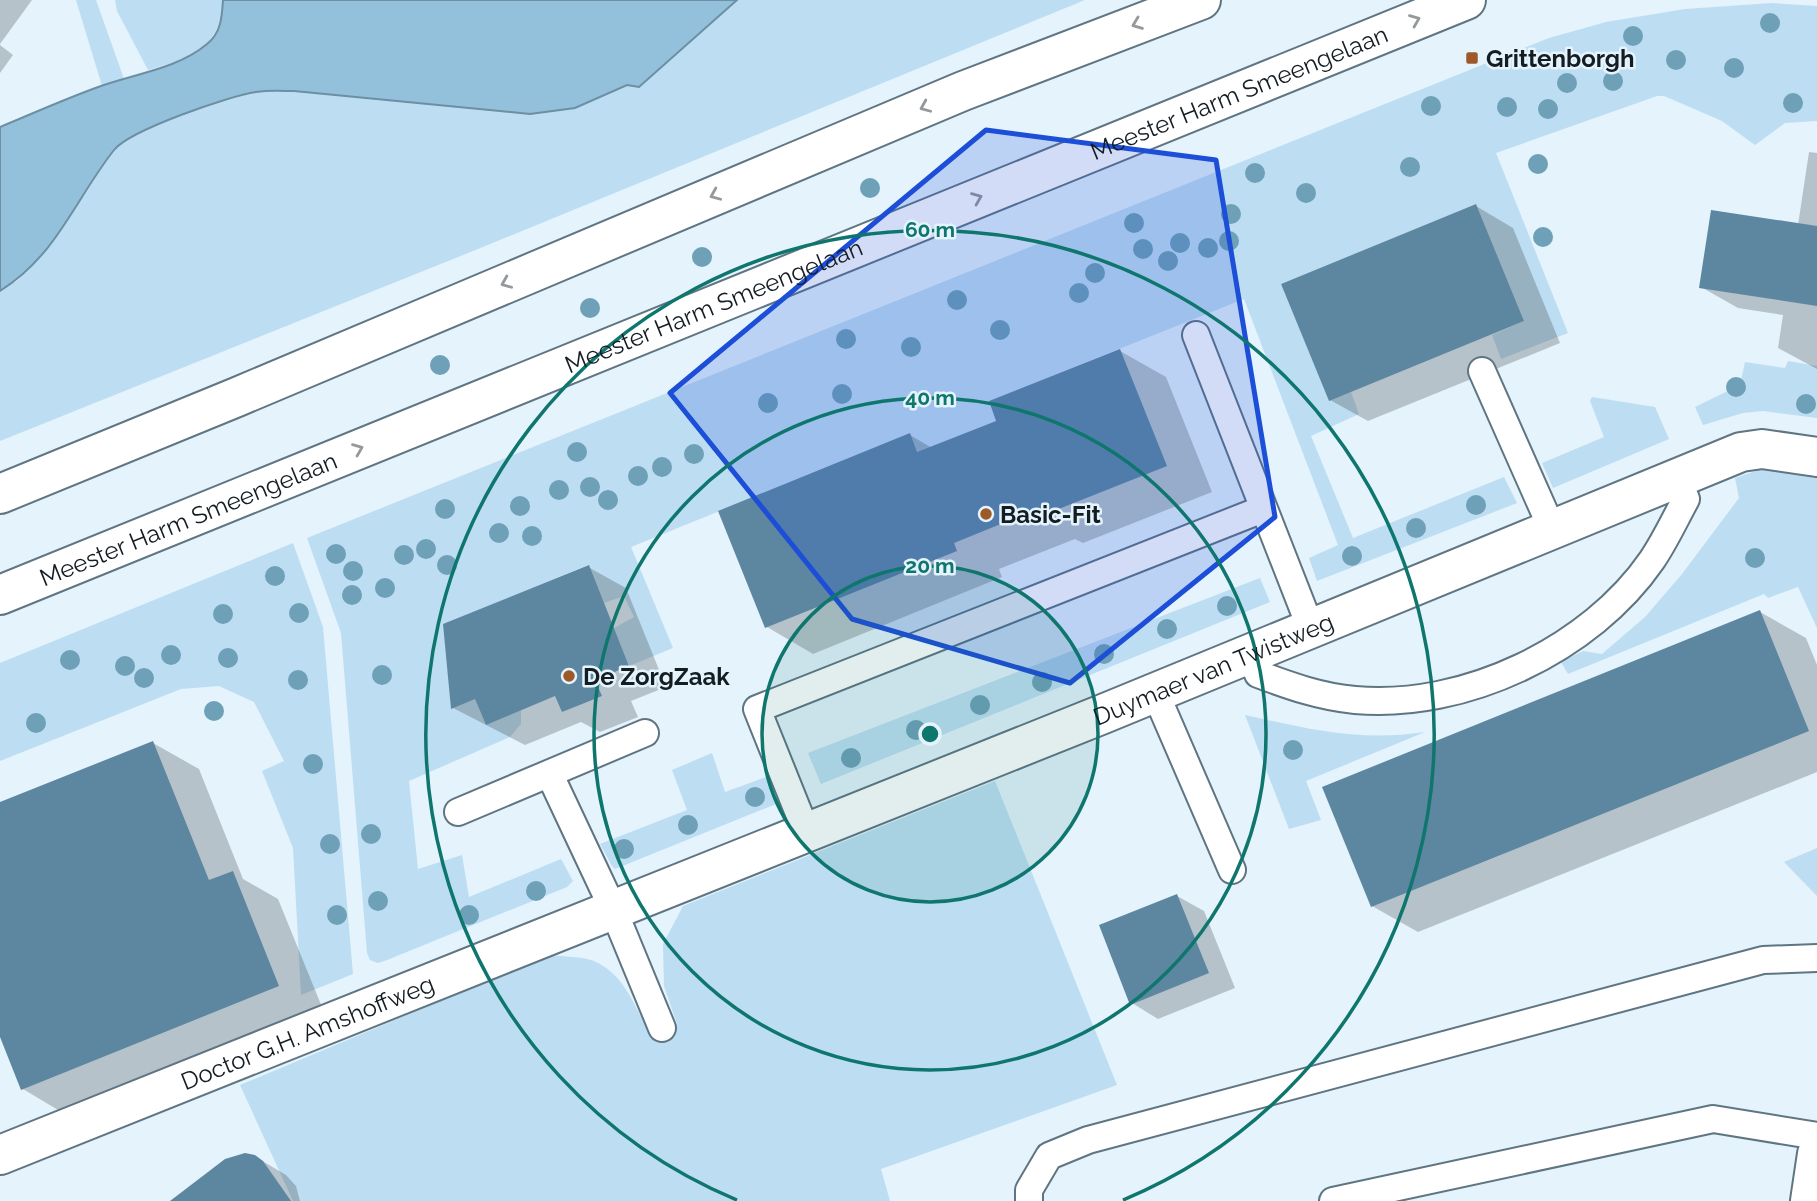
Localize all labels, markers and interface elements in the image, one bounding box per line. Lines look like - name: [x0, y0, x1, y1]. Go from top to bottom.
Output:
- one-way arrow: [1409, 15, 1421, 29]
- one-way arrow: [1131, 16, 1143, 30]
- street label: Meester Harm Smeengelaan: [1086, 19, 1392, 165]
- place label: Grittenborgh: [1486, 44, 1635, 73]
- marker: Grittenborgh: [1464, 50, 1480, 66]
- one-way arrow: [920, 98, 932, 112]
- one-way arrow: [710, 187, 722, 201]
- one-way arrow: [971, 192, 983, 206]
- text: 60 m: [905, 217, 955, 242]
- street label: Meester Harm Smeengelaan: [561, 232, 866, 379]
- one-way arrow: [500, 275, 512, 289]
- text: 40 m: [905, 385, 955, 410]
- one-way arrow: [351, 443, 363, 457]
- street label: Meester Harm Smeengelaan: [35, 445, 341, 592]
- place label: Basic-Fit: [1000, 500, 1101, 529]
- marker: Basic-Fit: [978, 506, 994, 522]
- text: 20 m: [905, 553, 955, 578]
- street label: Duymaer van Twistweg: [1089, 606, 1338, 731]
- place label: De ZorgZaak: [583, 662, 730, 691]
- marker: De ZorgZaak: [561, 668, 577, 684]
- centre of rings: [918, 722, 942, 746]
- street label: Doctor G.H. Amshoffweg: [177, 969, 438, 1096]

